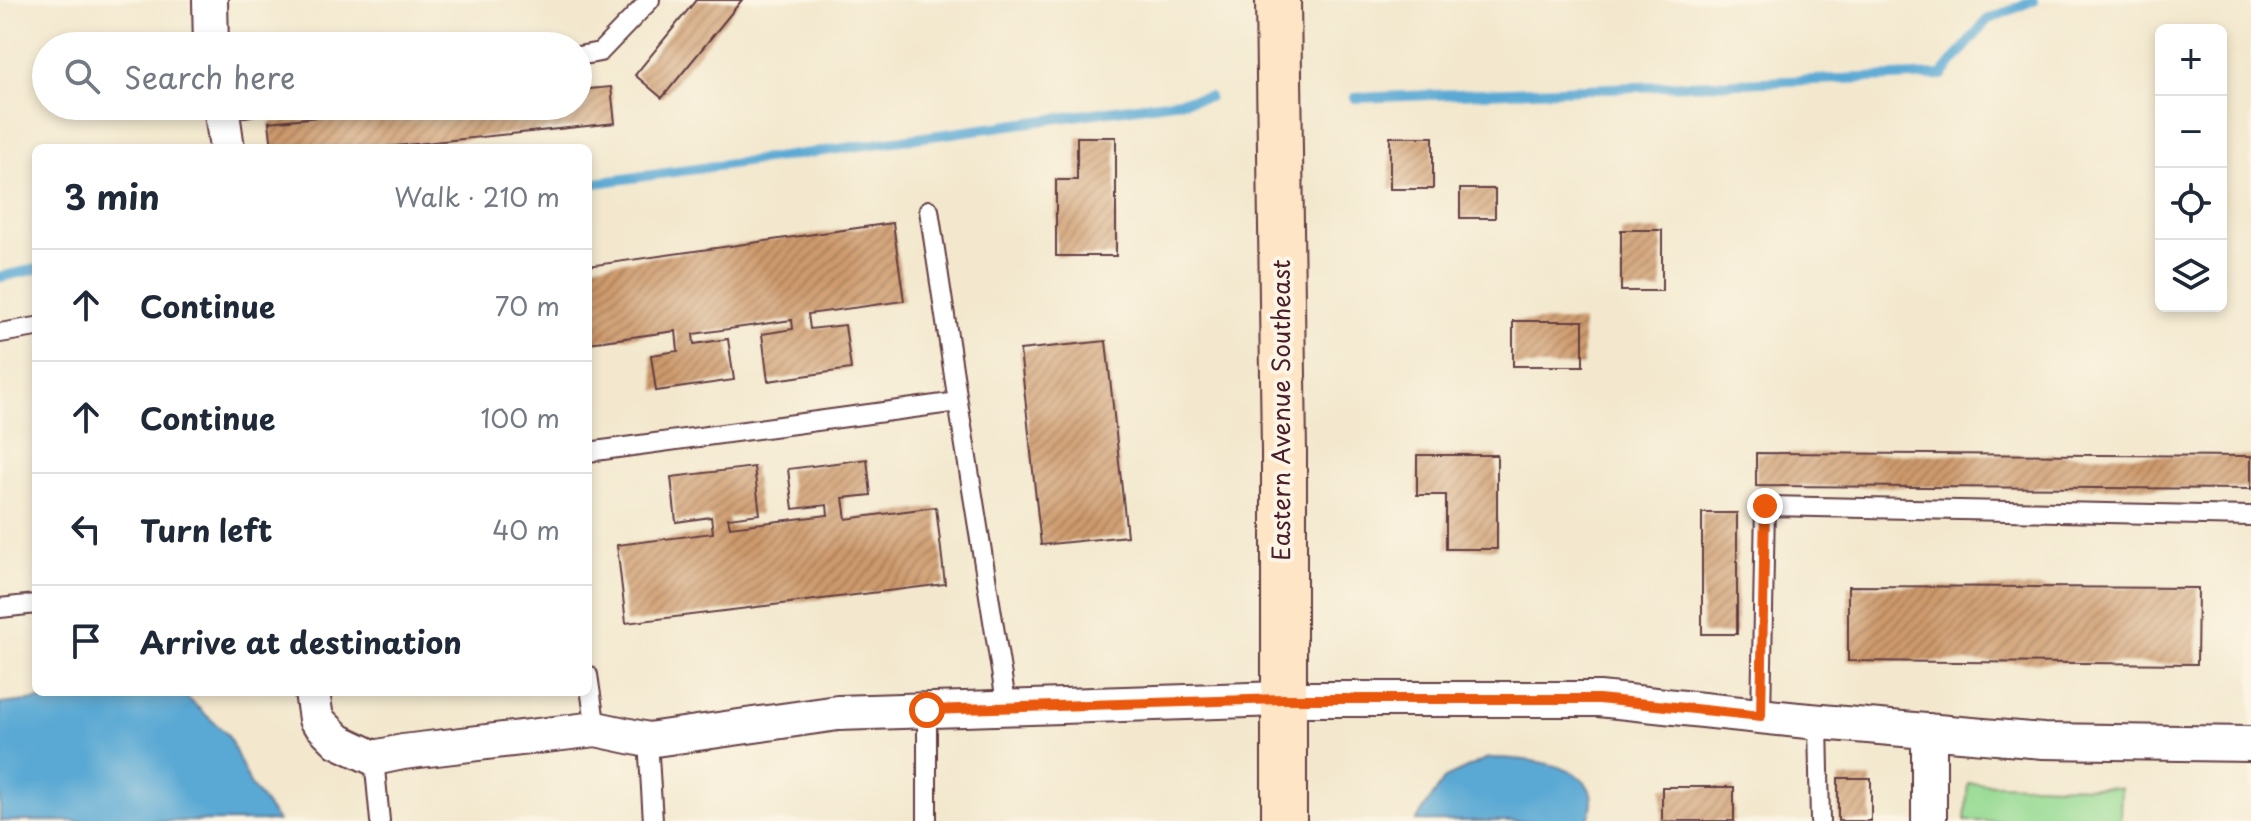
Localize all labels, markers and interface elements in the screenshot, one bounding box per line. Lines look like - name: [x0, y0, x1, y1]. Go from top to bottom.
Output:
- map controls: [2155, 24, 2227, 312]
- button: +: [2155, 24, 2227, 96]
- search box: [32, 32, 592, 120]
- icon: search: [60, 54, 104, 98]
- text: Search here: [124, 54, 296, 99]
- button: −: [2155, 96, 2227, 168]
- button: locate: [2155, 168, 2227, 240]
- text: 3 min: [64, 170, 160, 222]
- text: Walk · 210 m: [394, 177, 560, 216]
- button: layers: [2155, 240, 2227, 312]
- street label: Eastern Avenue Southeast: [1262, 259, 1298, 561]
- icon: ahead: [64, 283, 108, 327]
- text: Continue: [140, 283, 275, 328]
- text: 70 m: [495, 286, 560, 325]
- icon: ahead: [64, 395, 108, 439]
- text: Continue: [140, 395, 275, 440]
- text: 100 m: [480, 398, 560, 437]
- route end: [1747, 488, 1783, 524]
- icon: left: [64, 507, 108, 551]
- text: Turn left: [140, 507, 272, 552]
- text: 40 m: [492, 510, 560, 549]
- icon: arrive: [64, 619, 108, 663]
- text: Arrive at destination: [140, 619, 462, 664]
- route start: [909, 692, 945, 728]

